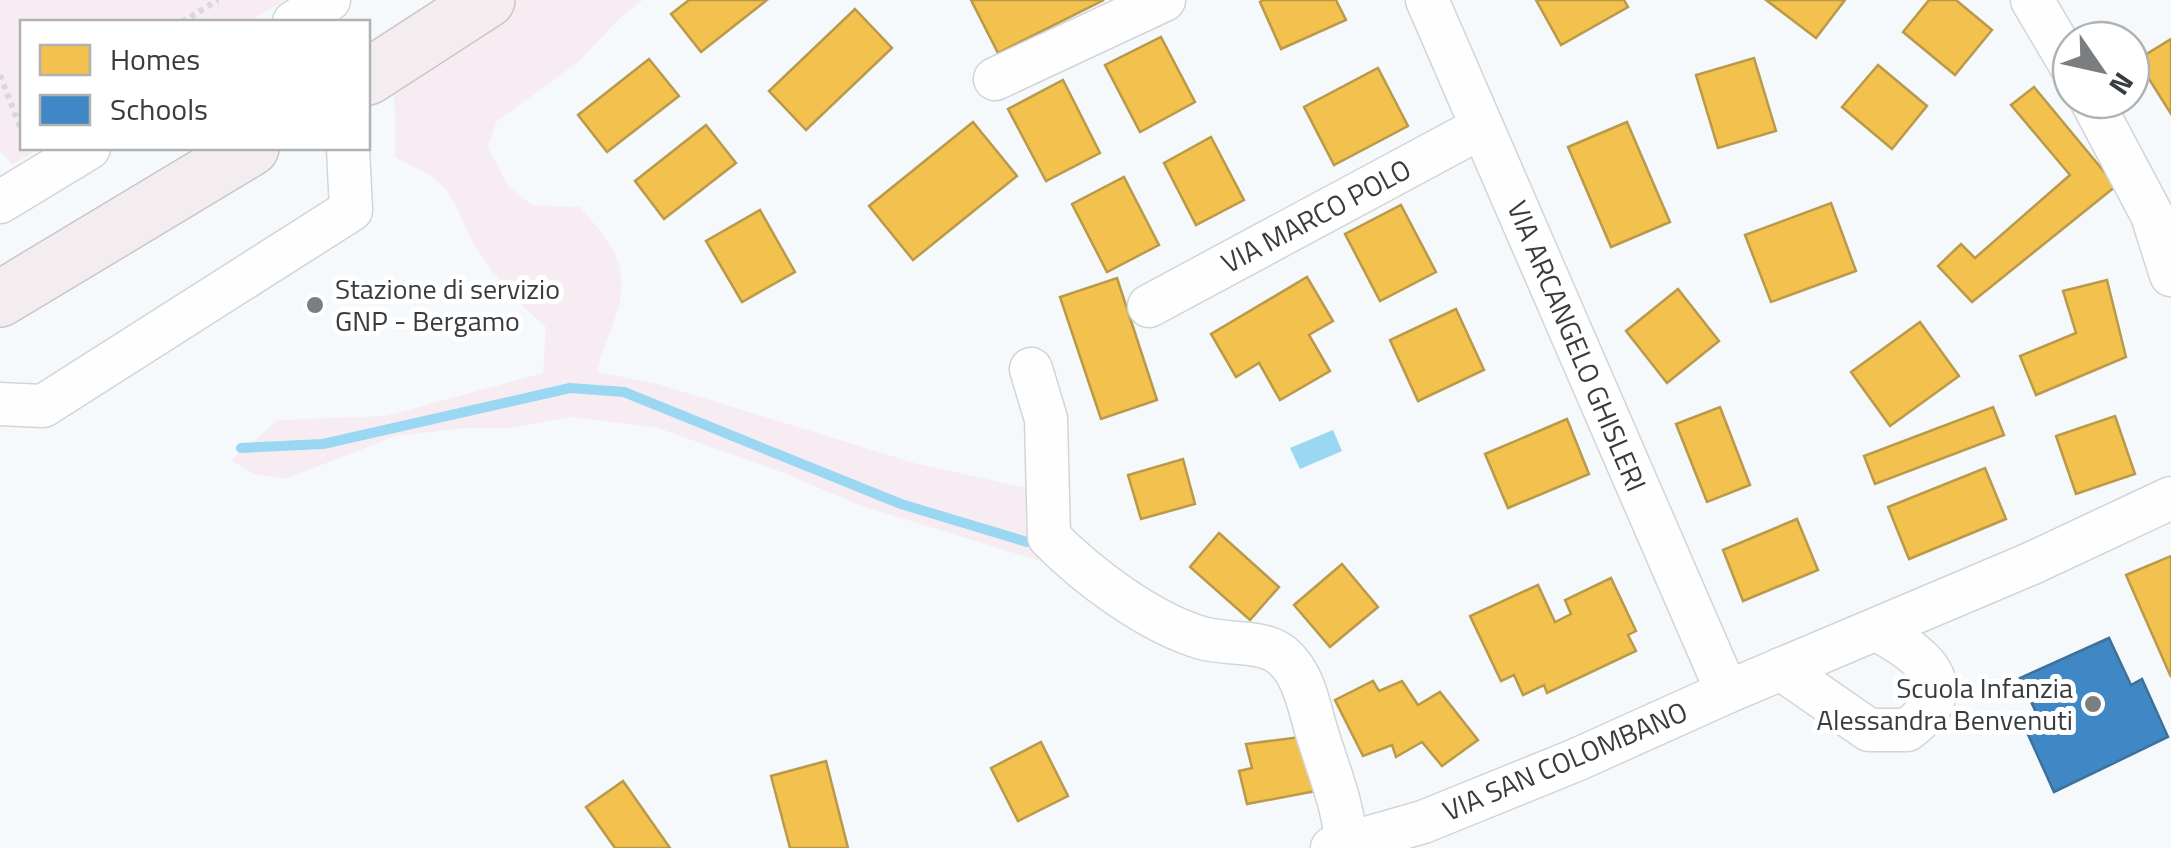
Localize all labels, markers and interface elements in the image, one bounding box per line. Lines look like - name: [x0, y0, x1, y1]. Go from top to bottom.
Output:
- legend: [20, 20, 370, 150]
- north arrow: [2051, 20, 2151, 120]
- text: Homes: [110, 36, 200, 82]
- text: N: [2099, 64, 2145, 104]
- text: Schools: [110, 86, 208, 132]
- street label: VIA MARCO POLO: [1213, 147, 1418, 284]
- street label: VIA ARCANGELO GHISLERI: [1497, 194, 1658, 498]
- place label: Stazione di servizio GNP - Bergamo: [335, 267, 560, 342]
- marker: Stazione di servizio GNP - Bergamo: [304, 294, 326, 316]
- place label: Scuola Infanzia Alessandra Benvenuti: [1816, 666, 2073, 741]
- street label: VIA SAN COLOMBANO: [1436, 690, 1694, 832]
- marker: Scuola Infanzia Alessandra Benvenuti: [2082, 693, 2104, 715]

